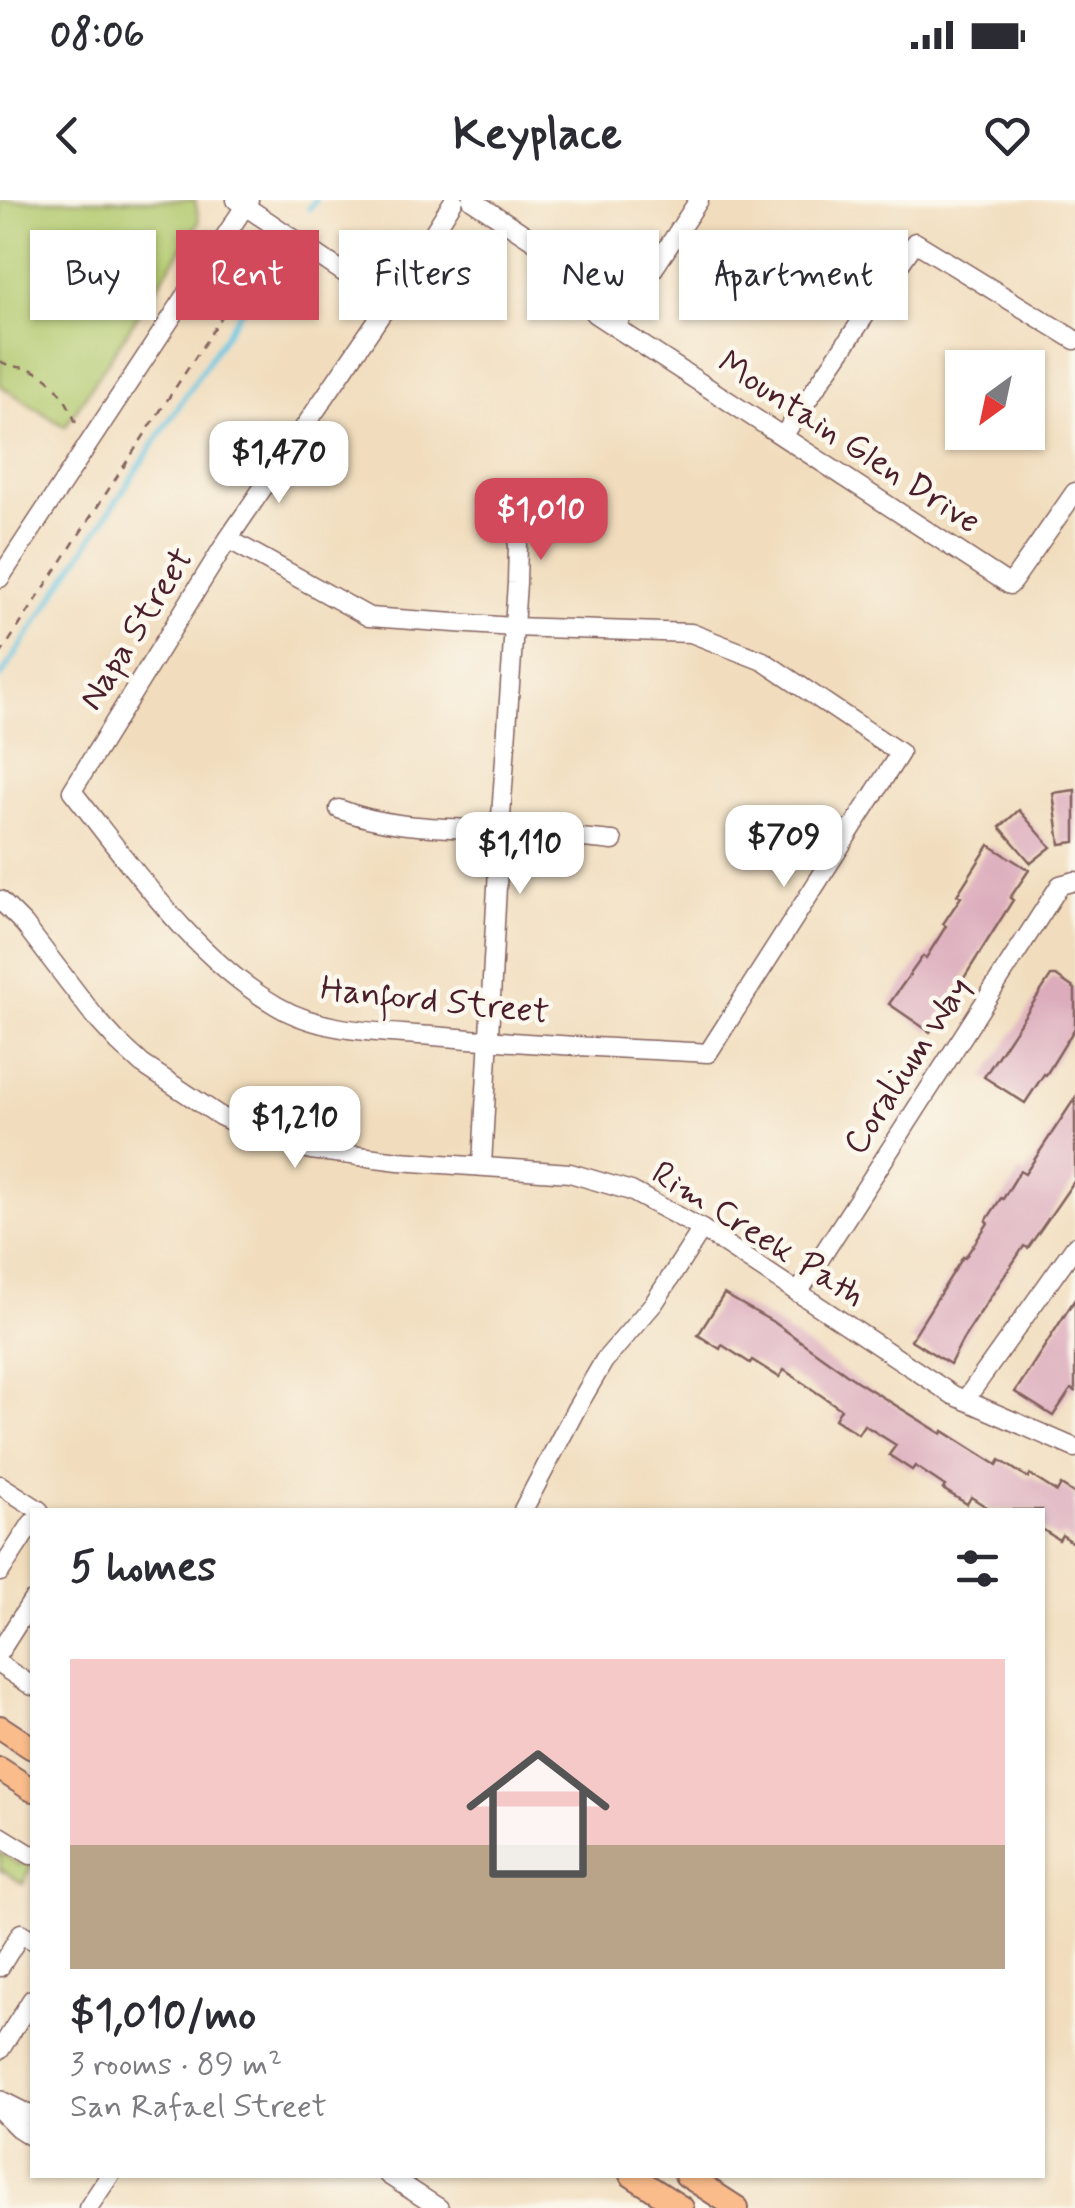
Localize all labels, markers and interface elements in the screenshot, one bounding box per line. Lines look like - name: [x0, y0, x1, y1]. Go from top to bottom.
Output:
- text: 08:06: [50, 11, 144, 60]
- text: Keyplace: [453, 106, 622, 165]
- icon: back: [40, 108, 95, 163]
- icon: heart: [980, 108, 1035, 163]
- chip: Buy: [30, 230, 156, 320]
- chip: Rent: [176, 230, 319, 320]
- chip: Filters: [339, 230, 507, 320]
- chip: New: [527, 230, 659, 320]
- chip: Apartment: [679, 230, 908, 320]
- street label: Mountain Glen Drive: [709, 340, 989, 545]
- north arrow: [945, 350, 1045, 450]
- map controls: [945, 350, 1045, 450]
- pin: $1,470: [198, 421, 360, 506]
- text: $1,470: [231, 432, 327, 474]
- pin: $1,010: [460, 478, 622, 563]
- text: $1,010: [497, 489, 585, 531]
- street label: Napa Street: [68, 539, 205, 719]
- pin: $709: [725, 805, 843, 890]
- pin: $1,110: [439, 812, 601, 897]
- text: $709: [747, 816, 821, 858]
- text: $1,110: [478, 823, 562, 865]
- street label: Hanford Street: [318, 966, 551, 1039]
- street label: Coralium Way: [833, 968, 982, 1164]
- pin: $1,210: [214, 1086, 376, 1171]
- text: $1,210: [251, 1097, 339, 1139]
- street label: Rim Creek Path: [643, 1151, 873, 1319]
- text: 5 homes: [70, 1541, 216, 1596]
- icon: filters: [950, 1541, 1005, 1596]
- icon: home: [448, 1724, 628, 1904]
- text: $1,010/mo: [70, 1989, 256, 2044]
- text: 3 rooms · 89 m²: [70, 2044, 282, 2086]
- text: San Rafael Street: [70, 2086, 327, 2128]

